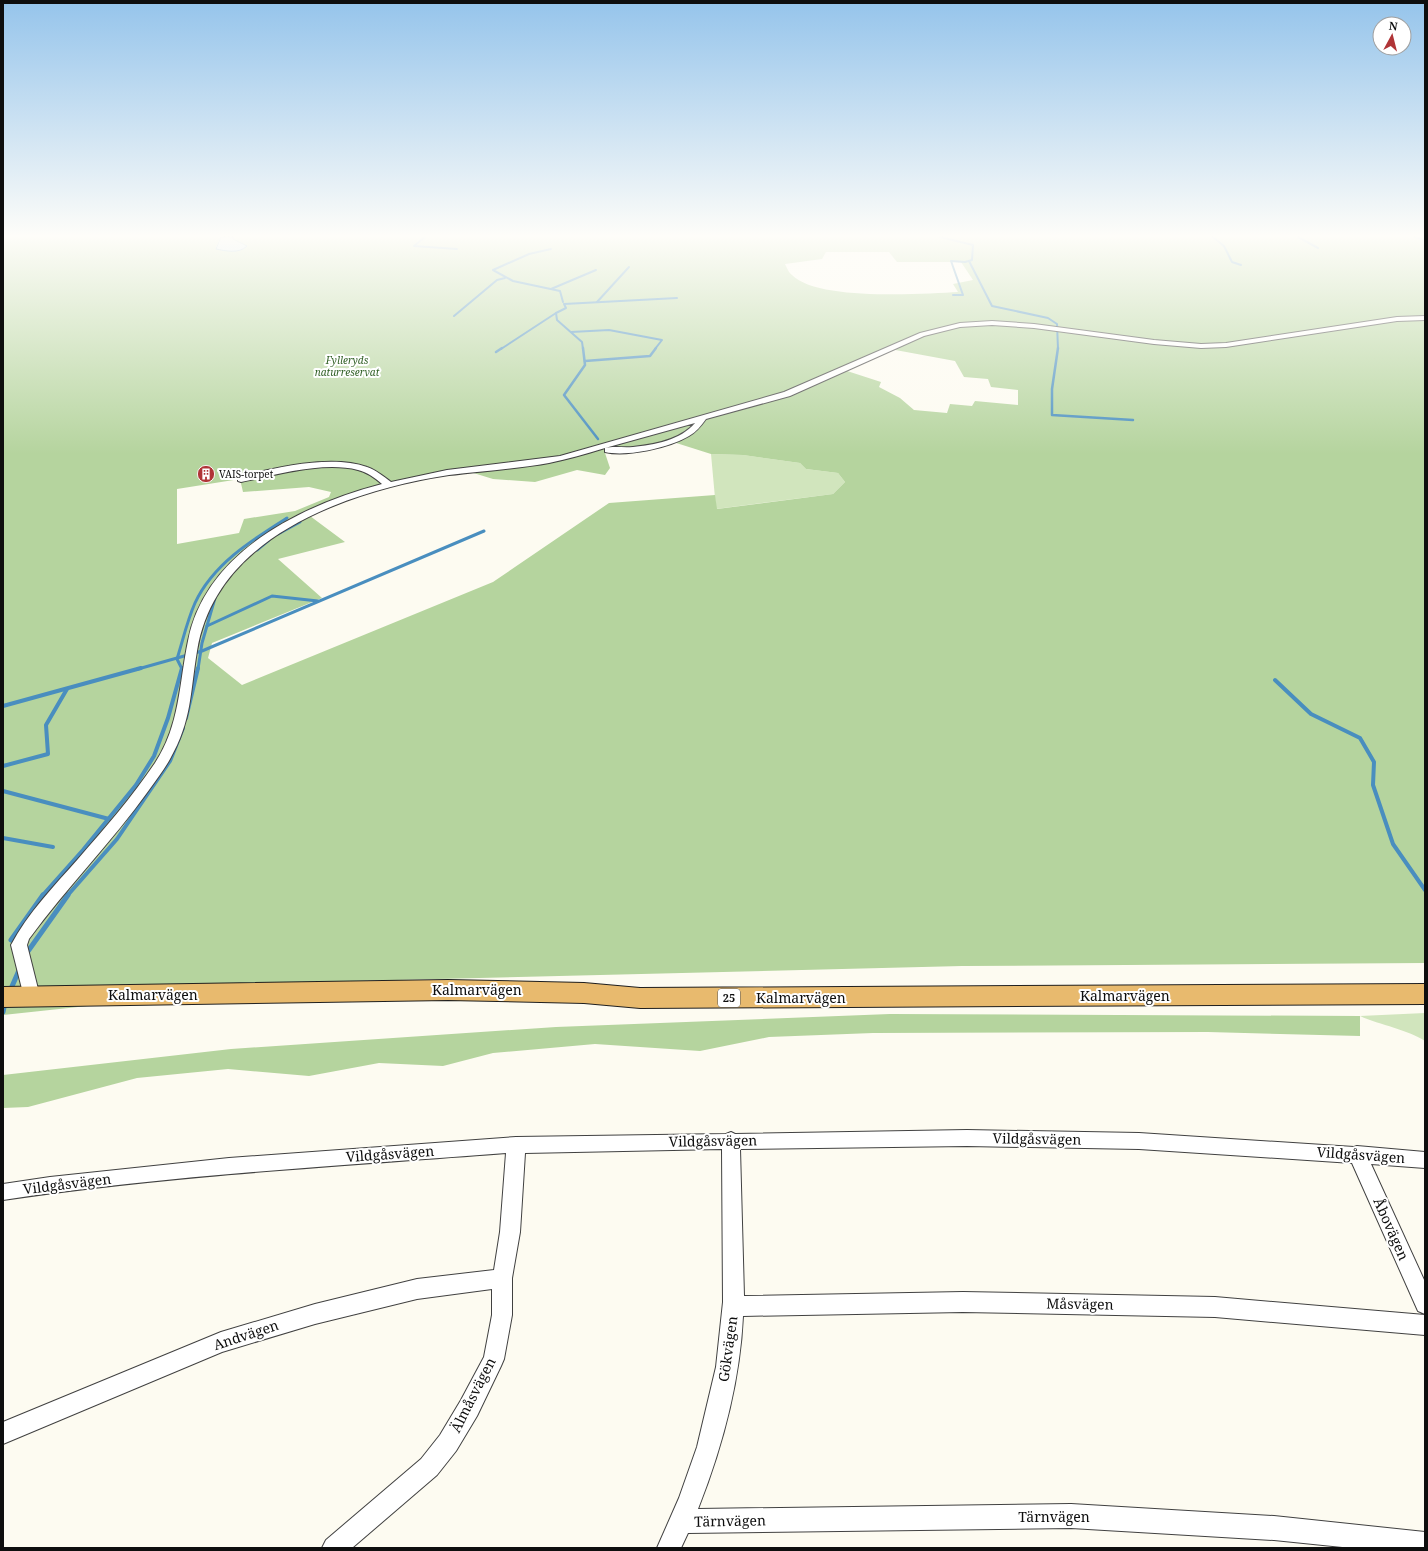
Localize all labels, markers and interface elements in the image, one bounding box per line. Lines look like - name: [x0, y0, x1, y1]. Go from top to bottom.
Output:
- north arrow: [1372, 16, 1412, 56]
- text: N: [1388, 18, 1399, 34]
- park label: Fylleryds naturreservat: [315, 353, 380, 379]
- building icon: VAIS-torpet: [196, 464, 216, 484]
- place label: VAIS-torpet: [219, 467, 274, 481]
- street label: Kalmarvägen: [432, 980, 522, 999]
- street label: Kalmarvägen: [108, 985, 198, 1004]
- street label: Kalmarvägen: [1080, 986, 1170, 1005]
- street label: Kalmarvägen: [756, 988, 846, 1007]
- road number: 25: [718, 989, 740, 1007]
- street label: Vildgåsvägen: [993, 1128, 1081, 1149]
- street label: Vildgåsvägen: [669, 1130, 757, 1151]
- street label: Vildgåsvägen: [345, 1141, 435, 1166]
- street label: Vildgåsvägen: [1316, 1142, 1406, 1167]
- street label: Vildgåsvägen: [22, 1169, 112, 1198]
- street label: Åbovägen: [1369, 1195, 1414, 1263]
- street label: Måsvägen: [1046, 1293, 1114, 1314]
- street label: Andvägen: [211, 1315, 281, 1354]
- street label: Gökvägen: [713, 1315, 742, 1383]
- street label: Älmåsvägen: [446, 1354, 500, 1435]
- street label: Tärnvägen: [1018, 1507, 1090, 1526]
- street label: Tärnvägen: [694, 1510, 766, 1531]

